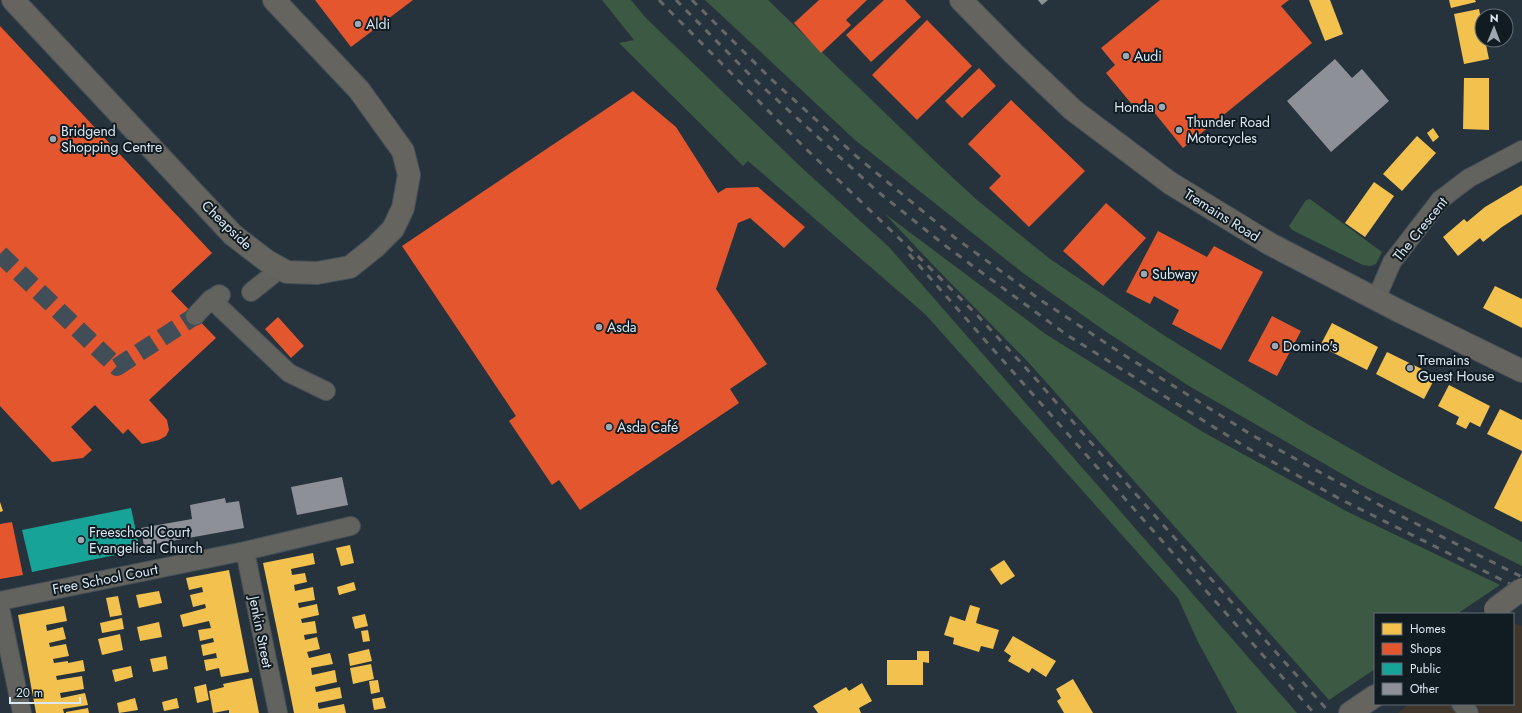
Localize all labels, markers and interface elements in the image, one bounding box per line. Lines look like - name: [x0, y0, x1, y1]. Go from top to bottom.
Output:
- north arrow: [1474, 8, 1514, 48]
- text: N: [1490, 10, 1499, 26]
- place label: Aldi: [366, 14, 390, 34]
- marker: Aldi: [353, 19, 363, 29]
- place label: Audi: [1134, 46, 1162, 66]
- marker: Audi: [1121, 51, 1131, 61]
- place label: Honda: [1114, 97, 1154, 117]
- marker: Honda: [1157, 102, 1167, 112]
- place label: Thunder Road Motorcycles: [1187, 112, 1270, 148]
- place label: Bridgend Shopping Centre: [61, 121, 162, 157]
- marker: Thunder Road Motorcycles: [1174, 125, 1184, 135]
- marker: Bridgend Shopping Centre: [48, 134, 58, 144]
- street label: Tremains Road: [1180, 184, 1264, 246]
- street label: The Crescent: [1388, 192, 1452, 265]
- street label: Cheapside: [197, 196, 257, 254]
- place label: Subway: [1152, 264, 1198, 284]
- marker: Subway: [1139, 269, 1149, 279]
- place label: Asda: [607, 317, 637, 337]
- marker: Asda: [594, 322, 604, 332]
- place label: Domino's: [1283, 336, 1338, 356]
- marker: Domino's: [1270, 341, 1280, 351]
- place label: Tremains Guest House: [1418, 350, 1494, 386]
- marker: Tremains Guest House: [1405, 363, 1415, 373]
- place label: Asda Café: [617, 417, 678, 437]
- marker: Asda Café: [604, 422, 614, 432]
- place label: Freeschool Court Evangelical Church: [89, 522, 203, 558]
- marker: Freeschool Court Evangelical Church: [76, 535, 86, 545]
- street label: Free School Court: [51, 559, 160, 599]
- street label: Jenkin Street: [244, 592, 278, 670]
- legend: [1374, 613, 1514, 705]
- text: Homes: [1410, 620, 1446, 638]
- text: Shops: [1410, 640, 1441, 658]
- text: Public: [1410, 660, 1441, 678]
- scale bar: [10, 679, 80, 705]
- text: Other: [1410, 680, 1440, 698]
- text: 20 m: [16, 684, 43, 702]

